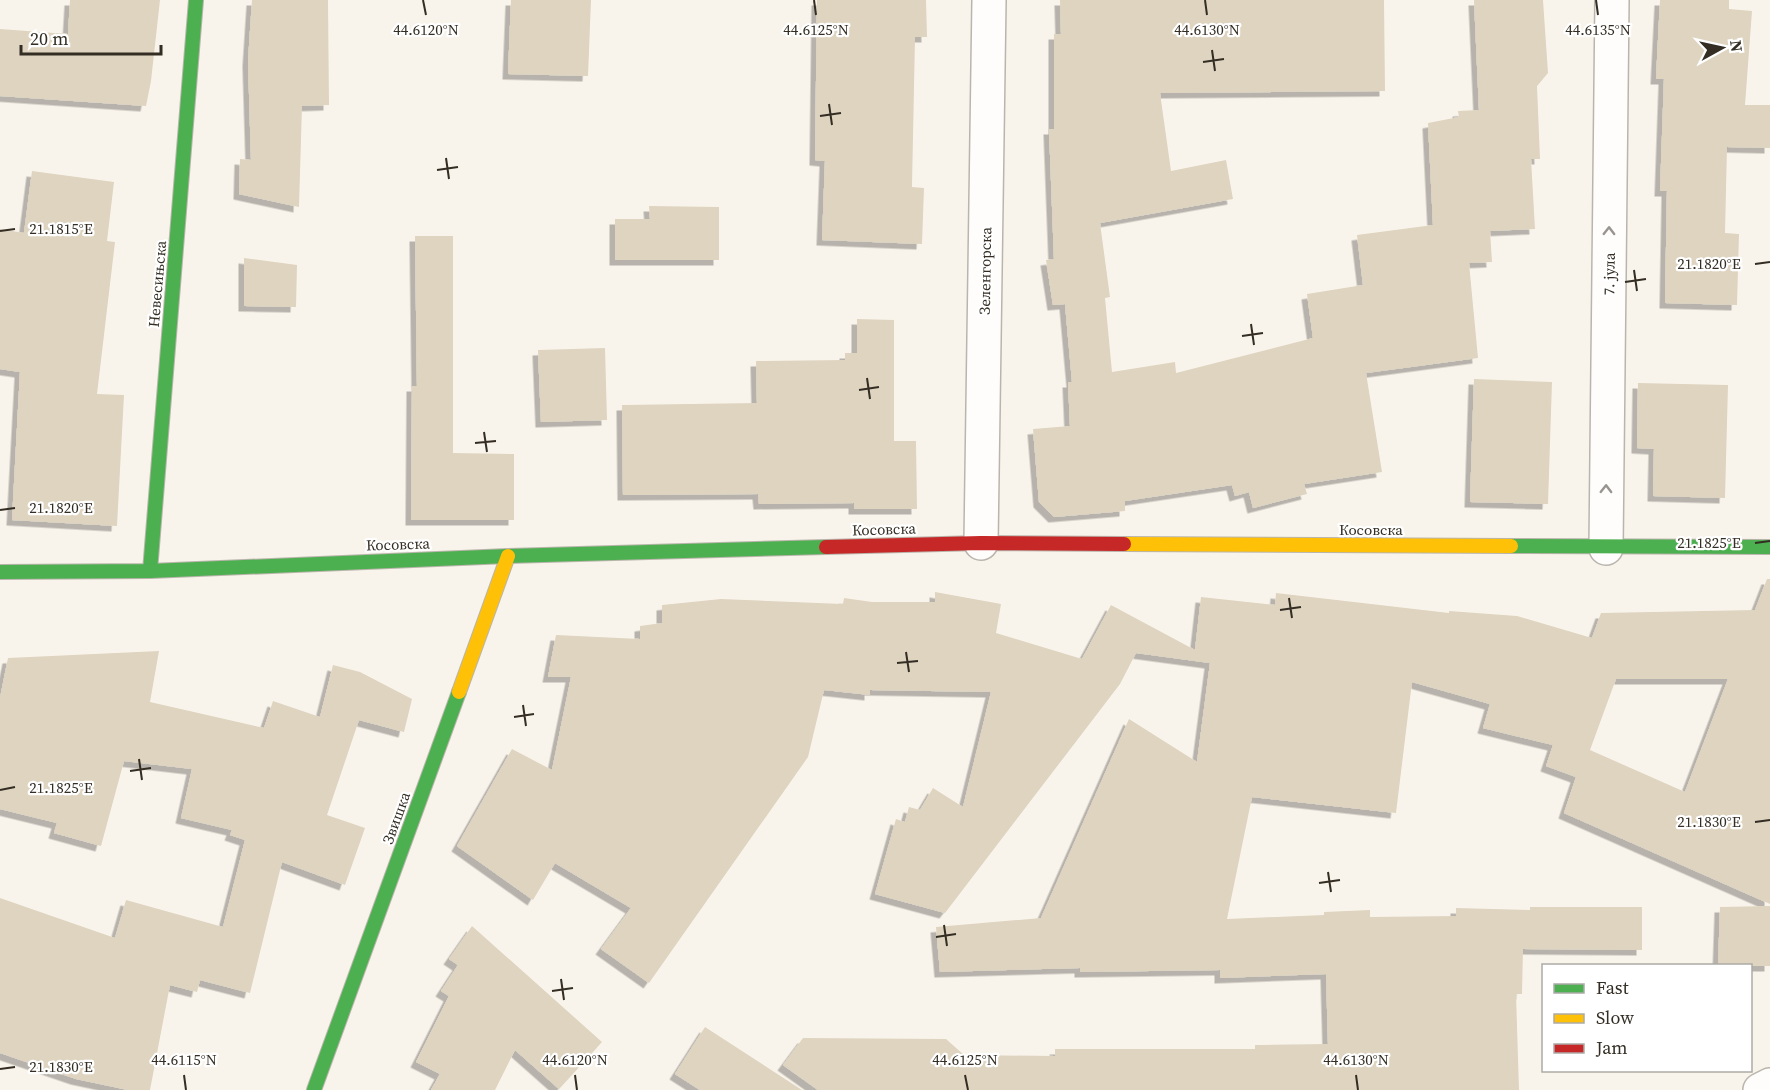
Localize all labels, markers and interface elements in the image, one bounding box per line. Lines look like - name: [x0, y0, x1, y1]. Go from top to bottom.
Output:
- scale bar: [21, 18, 160, 56]
- north arrow: [1692, 18, 1752, 78]
- text: 44.6120°N: [393, 19, 459, 40]
- text: 44.6125°N: [783, 19, 849, 40]
- text: 44.6130°N: [1174, 19, 1240, 40]
- text: 44.6135°N: [1565, 19, 1631, 40]
- text: 20 m: [30, 26, 68, 51]
- text: N: [1725, 39, 1749, 54]
- text: 21.1815°E: [29, 218, 93, 239]
- street label: Зеленгорска: [974, 227, 996, 315]
- one-way arrow: [1603, 227, 1615, 236]
- street label: Невесињска: [143, 239, 171, 328]
- street label: 7. јула: [1598, 252, 1620, 296]
- text: 21.1820°E: [1677, 253, 1741, 274]
- one-way arrow: [1600, 485, 1612, 494]
- text: 21.1820°E: [29, 497, 93, 518]
- street label: Косовска: [852, 517, 917, 541]
- street label: Косовска: [1339, 519, 1403, 540]
- street label: Косовска: [366, 532, 431, 556]
- text: 21.1825°E: [1677, 532, 1741, 553]
- text: 21.1825°E: [29, 777, 93, 798]
- street label: Звишка: [377, 789, 415, 847]
- text: 21.1830°E: [1677, 811, 1741, 832]
- legend: [1542, 964, 1752, 1072]
- text: Fast: [1596, 975, 1629, 1000]
- text: Slow: [1596, 1005, 1634, 1030]
- text: Jam: [1595, 1035, 1628, 1060]
- text: 44.6115°N: [151, 1049, 217, 1070]
- text: 44.6120°N: [542, 1049, 608, 1070]
- text: 44.6125°N: [932, 1049, 998, 1070]
- text: 44.6130°N: [1323, 1049, 1389, 1070]
- text: 21.1830°E: [29, 1056, 93, 1077]

